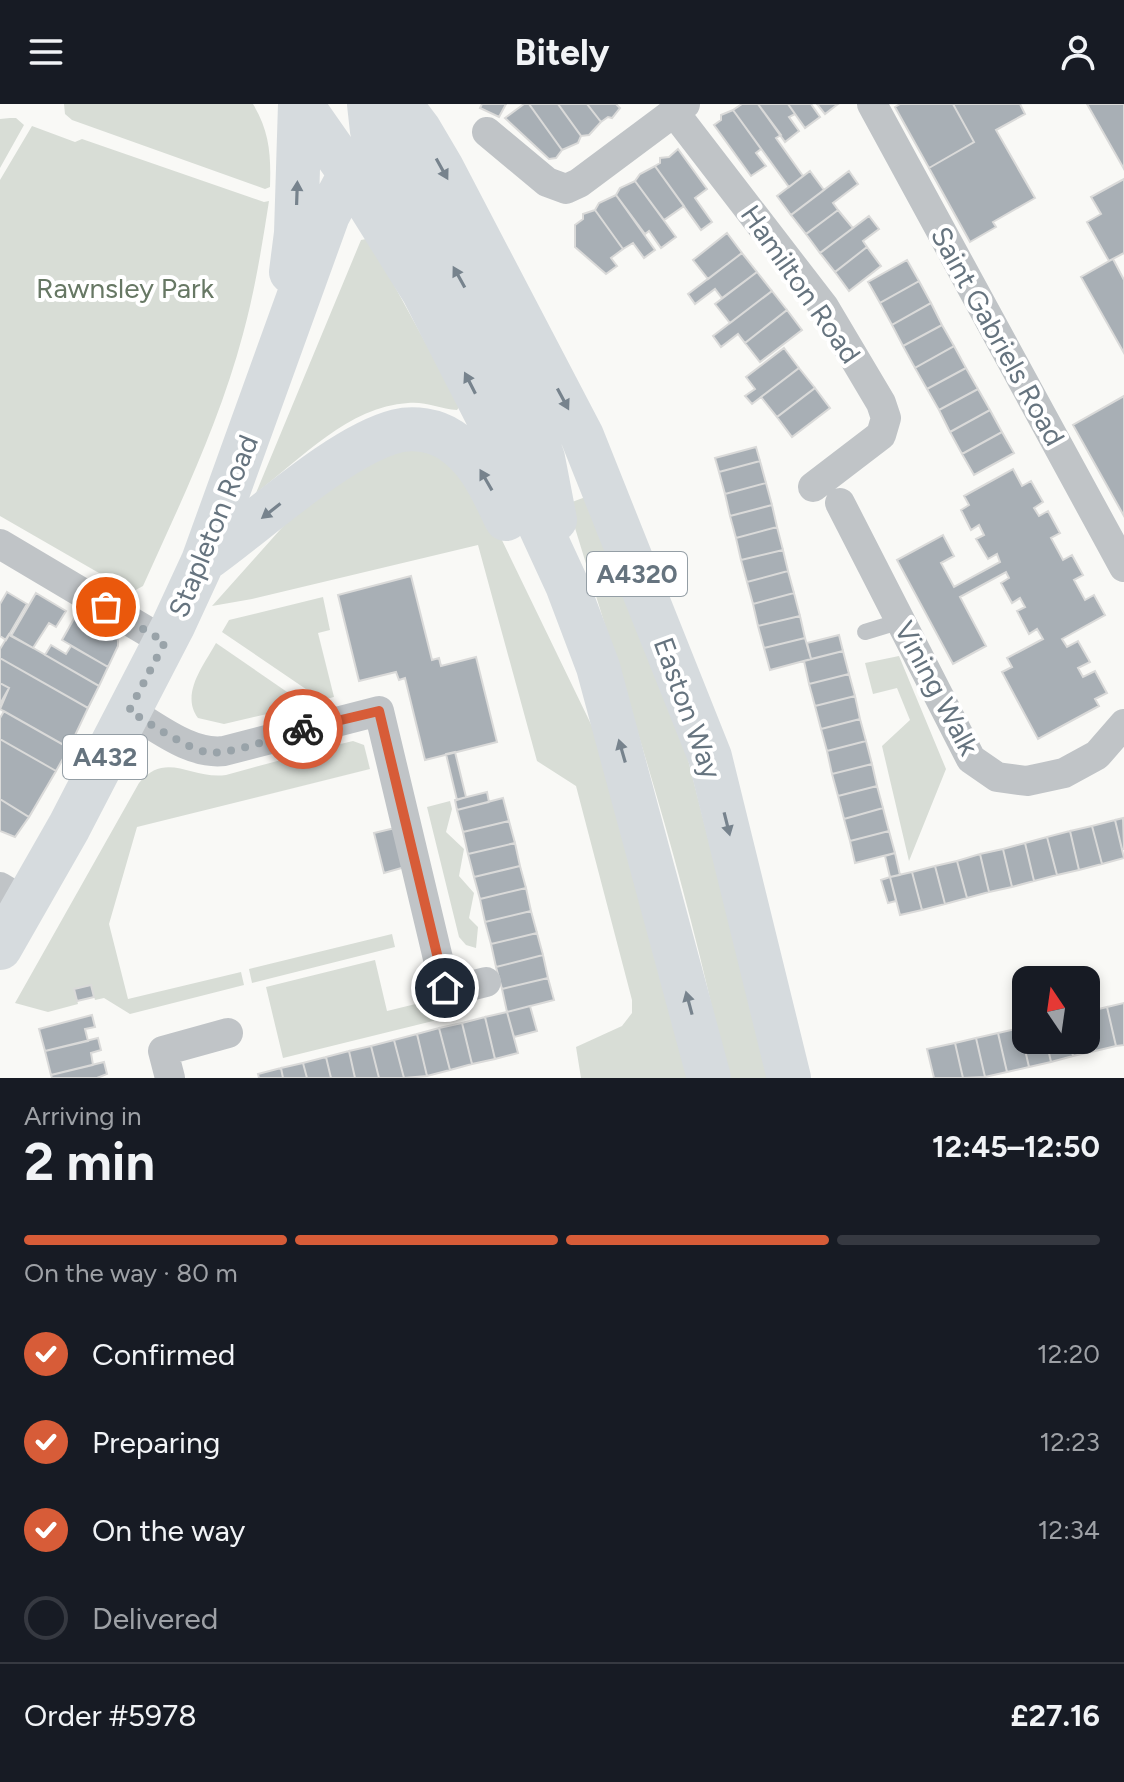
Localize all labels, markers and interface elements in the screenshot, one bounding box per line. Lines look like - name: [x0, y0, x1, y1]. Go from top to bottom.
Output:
- icon: menu: [24, 30, 68, 74]
- icon: person: [1056, 30, 1100, 74]
- text: Bitely: [514, 31, 610, 74]
- one-way arrow: [435, 158, 449, 180]
- one-way arrow: [291, 180, 304, 205]
- street label: Hamilton Road: [734, 198, 868, 370]
- street label: Saint Gabriels Road: [924, 221, 1072, 451]
- one-way arrow: [452, 265, 466, 288]
- park label: Rawnsley Park: [36, 271, 215, 305]
- one-way arrow: [463, 371, 476, 394]
- one-way arrow: [556, 388, 569, 411]
- street label: Stapleton Road: [161, 430, 265, 622]
- one-way arrow: [479, 469, 493, 491]
- one-way arrow: [261, 503, 281, 519]
- road number: A4320: [587, 552, 687, 596]
- pin: [72, 573, 140, 641]
- icon: bag: [84, 585, 128, 629]
- street label: Vining Walk: [888, 615, 987, 761]
- street label: Easton Way: [647, 633, 729, 783]
- courier: [263, 689, 343, 769]
- icon: bike: [281, 707, 325, 751]
- road number: A432: [63, 735, 147, 779]
- one-way arrow: [615, 739, 628, 763]
- one-way arrow: [721, 812, 734, 837]
- pin: [411, 954, 479, 1022]
- icon: home: [423, 966, 467, 1010]
- north arrow: [1012, 966, 1100, 1054]
- map controls: [1012, 966, 1100, 1054]
- one-way arrow: [682, 990, 695, 1014]
- text: Arriving in: [24, 1100, 142, 1132]
- text: 12:45–12:50: [932, 1128, 1100, 1165]
- text: 2 min: [24, 1131, 155, 1193]
- text: On the way · 80 m: [24, 1257, 238, 1289]
- icon: check: [24, 1332, 68, 1376]
- text: Confirmed: [92, 1336, 235, 1373]
- text: 12:20: [1037, 1338, 1100, 1370]
- icon: check: [24, 1420, 68, 1464]
- text: Preparing: [92, 1424, 220, 1461]
- text: 12:23: [1039, 1426, 1100, 1458]
- icon: check: [24, 1508, 68, 1552]
- text: On the way: [92, 1512, 245, 1549]
- text: 12:34: [1038, 1514, 1100, 1546]
- text: Delivered: [92, 1600, 218, 1637]
- text: Order #5978: [24, 1697, 197, 1734]
- text: £27.16: [1011, 1697, 1100, 1734]

